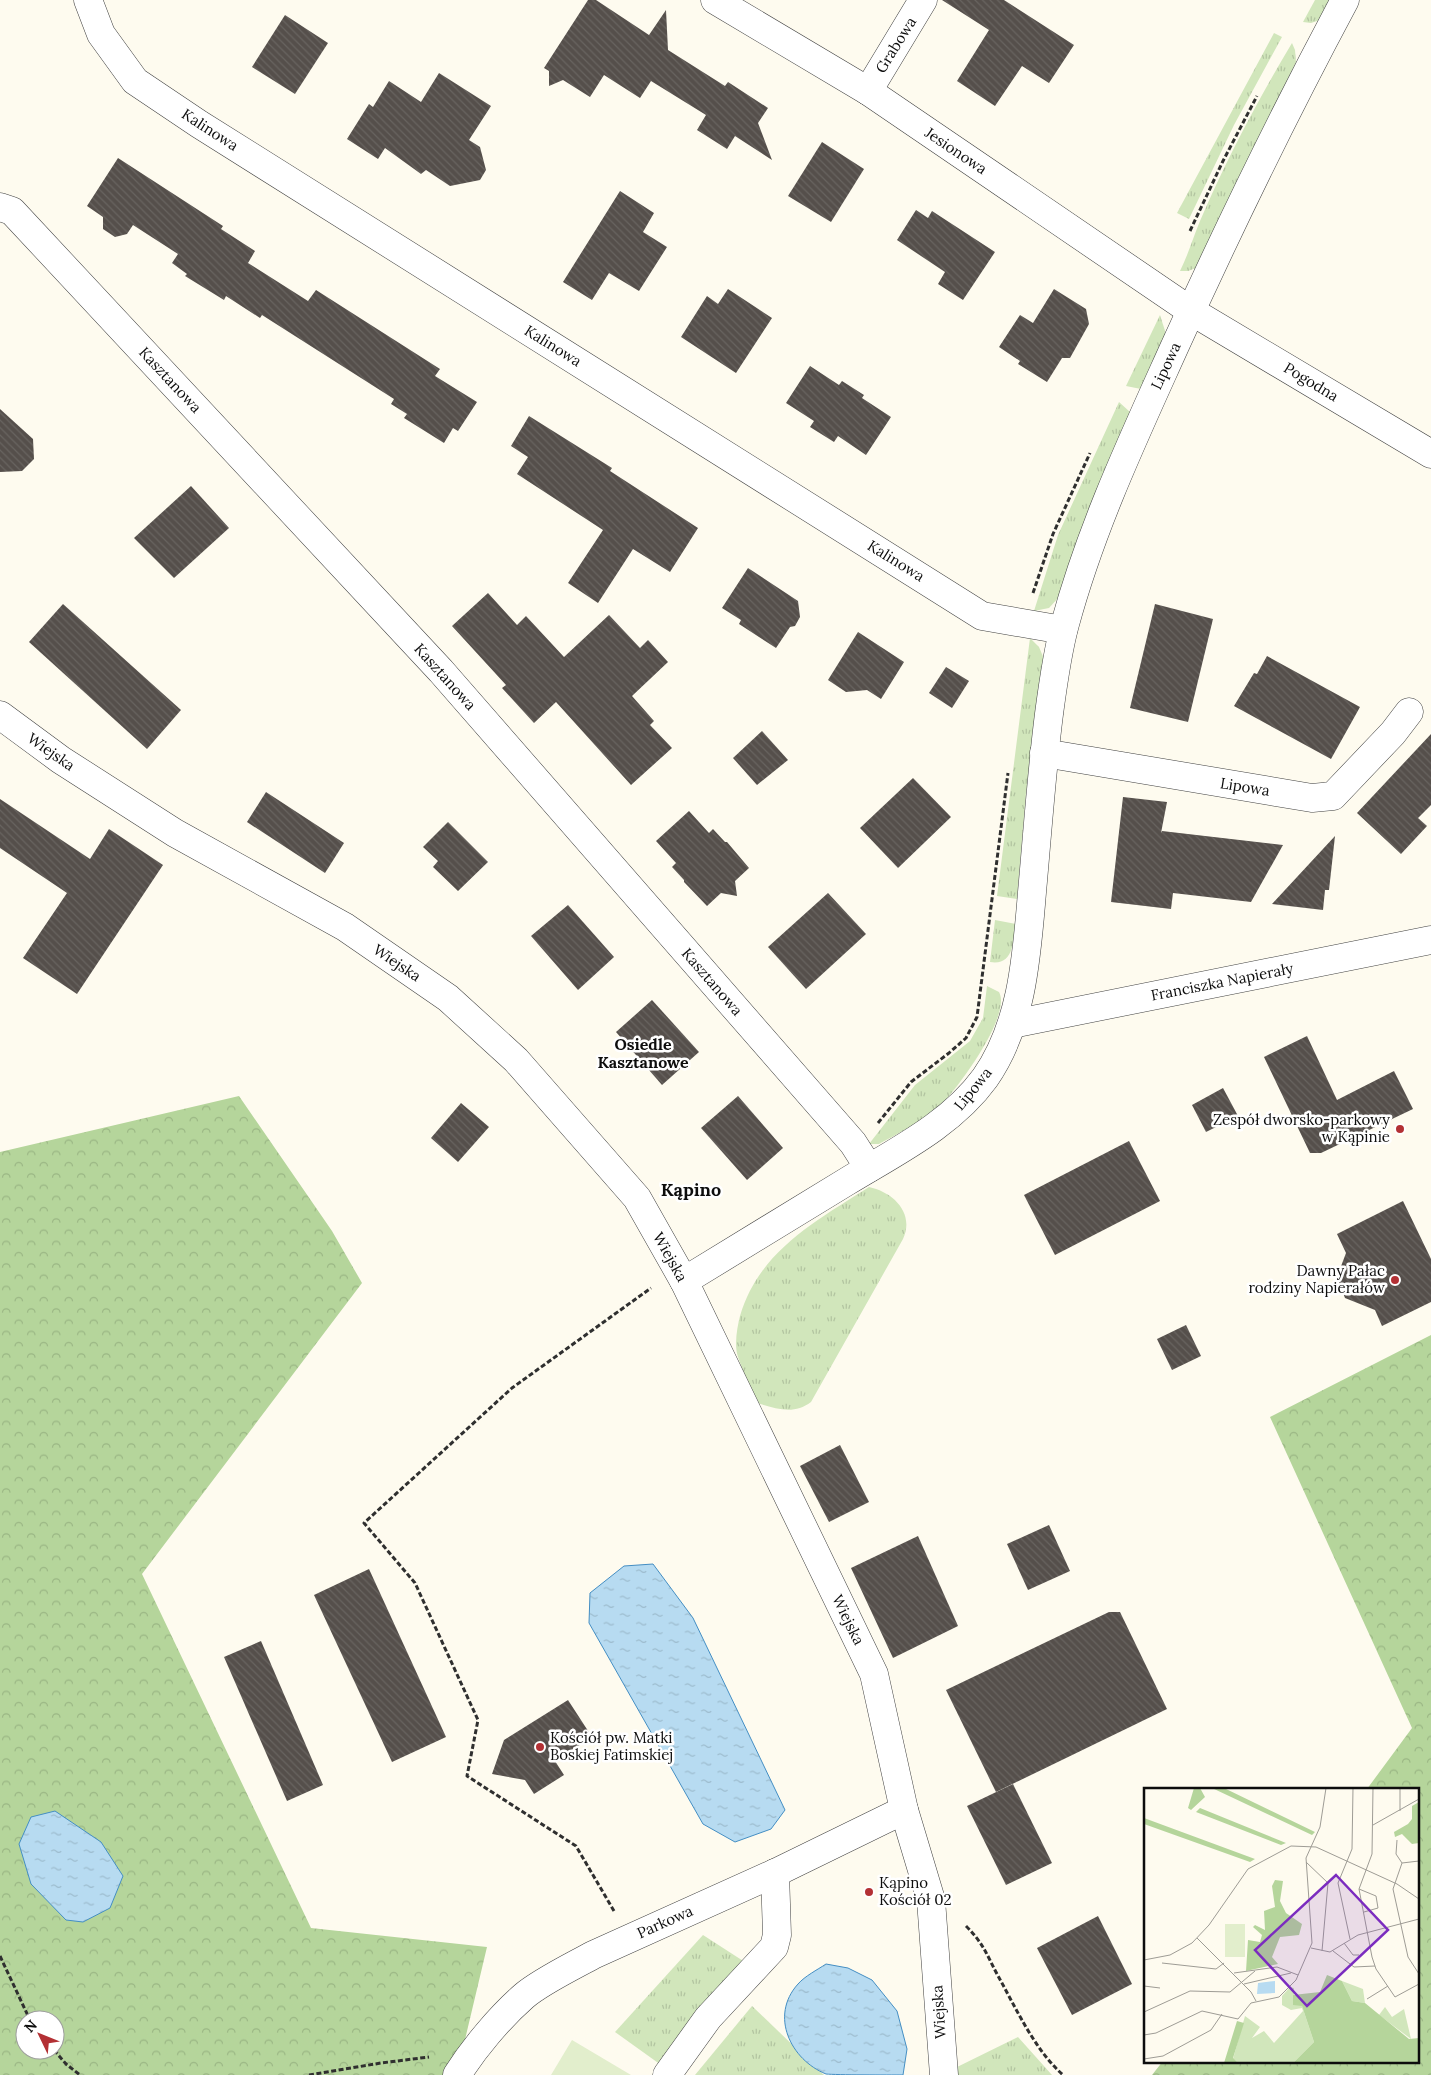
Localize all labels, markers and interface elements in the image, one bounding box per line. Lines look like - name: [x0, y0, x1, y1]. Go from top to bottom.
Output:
- street label: Grabowa: [871, 13, 920, 76]
- street label: Kalinowa: [178, 104, 242, 155]
- street label: Jesionowa: [921, 122, 991, 178]
- street label: Kalinowa: [521, 321, 585, 371]
- street label: Lipowa: [1146, 339, 1185, 392]
- street label: Kasztanowa: [135, 343, 206, 417]
- street label: Pogodna: [1280, 358, 1342, 405]
- street label: Kalinowa: [864, 536, 928, 586]
- street label: Kasztanowa: [410, 639, 481, 714]
- street label: Wiejska: [24, 728, 79, 775]
- street label: Lipowa: [1219, 773, 1272, 800]
- street label: Wiejska: [370, 940, 425, 986]
- street label: Kasztanowa: [678, 944, 747, 1020]
- street label: Franciszka Napierały: [1149, 958, 1295, 1005]
- district label: Osiedle Kasztanowe: [597, 1034, 689, 1072]
- street label: Lipowa: [949, 1063, 996, 1114]
- place label: Zespół dworsko-parkowy w Kąpinie: [1213, 1110, 1390, 1146]
- marker: Zespół dworsko-parkowy w Kąpinie: [1394, 1123, 1406, 1135]
- district label: Kąpino: [661, 1178, 721, 1201]
- street label: Wiejska: [649, 1229, 692, 1285]
- place label: Dawny Pałac rodziny Napierałów: [1248, 1261, 1385, 1297]
- marker: Dawny Pałac rodziny Napierałów: [1389, 1274, 1401, 1286]
- street label: Wiejska: [828, 1591, 869, 1648]
- place label: Kościół pw. Matki Boskiej Fatimskiej: [550, 1728, 673, 1764]
- marker: Kościół pw. Matki Boskiej Fatimskiej: [534, 1741, 546, 1753]
- inset map: [1144, 1788, 1418, 2062]
- place label: Kąpino Kościół 02: [879, 1873, 951, 1909]
- marker: Kąpino Kościół 02: [863, 1886, 875, 1898]
- street label: Parkowa: [634, 1901, 696, 1942]
- street label: Wiejska: [927, 1984, 950, 2039]
- north arrow: [15, 2010, 65, 2060]
- text: N: [20, 2016, 41, 2036]

